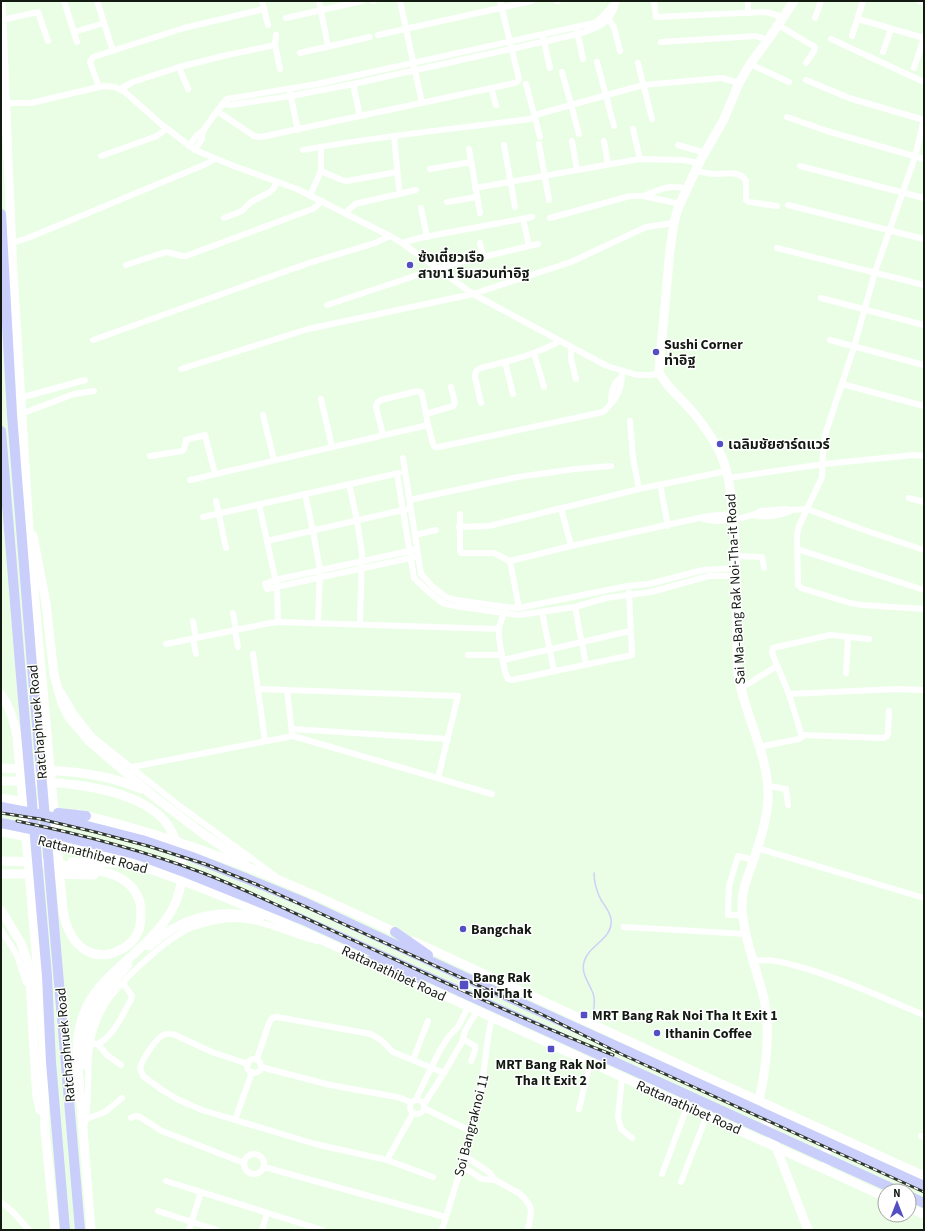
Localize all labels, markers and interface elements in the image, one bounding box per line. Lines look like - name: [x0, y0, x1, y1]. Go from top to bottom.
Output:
- place label: ซ้งเตี๋ยวเรือ สาขา1 ริมสวนท่าอิฐ: [418, 247, 529, 284]
- marker: ซ้งเตี๋ยวเรือ สาขา1 ริมสวนท่าอิฐ: [405, 260, 415, 270]
- place label: Sushi Corner ท่าอิฐ: [664, 335, 743, 371]
- marker: Sushi Corner ท่าอิฐ: [651, 347, 661, 357]
- place label: เฉลิมชัยฮาร์ดแวร์: [728, 435, 830, 455]
- marker: เฉลิมชัยฮาร์ดแวร์: [715, 439, 725, 449]
- street label: Sai Ma-Bang Rak Noi-Tha-it Road: [721, 493, 751, 685]
- street label: Ratchaphruek Road: [23, 664, 53, 780]
- street label: Rattanathibet Road: [35, 831, 150, 879]
- place label: Bangchak: [471, 920, 532, 940]
- marker: Bangchak: [458, 924, 468, 934]
- street label: Rattanathibet Road: [338, 941, 449, 1007]
- place label: Bang Rak Noi Tha It: [473, 968, 533, 1004]
- marker: Bang Rak Noi Tha It: [458, 979, 470, 991]
- street label: Ratchaphruek Road: [51, 987, 81, 1103]
- place label: MRT Bang Rak Noi Tha It Exit 1: [592, 1006, 778, 1026]
- marker: MRT Bang Rak Noi Tha It Exit 1: [579, 1010, 589, 1020]
- place label: Ithanin Coffee: [665, 1024, 752, 1044]
- marker: Ithanin Coffee: [652, 1028, 662, 1038]
- marker: MRT Bang Rak Noi Tha It Exit 2: [546, 1044, 556, 1054]
- place label: MRT Bang Rak Noi Tha It Exit 2: [496, 1055, 607, 1091]
- street label: Soi Bangraknoi 11: [450, 1072, 494, 1179]
- street label: Rattanathibet Road: [633, 1076, 744, 1140]
- north arrow: [877, 1183, 917, 1223]
- text: N: [893, 1186, 901, 1201]

